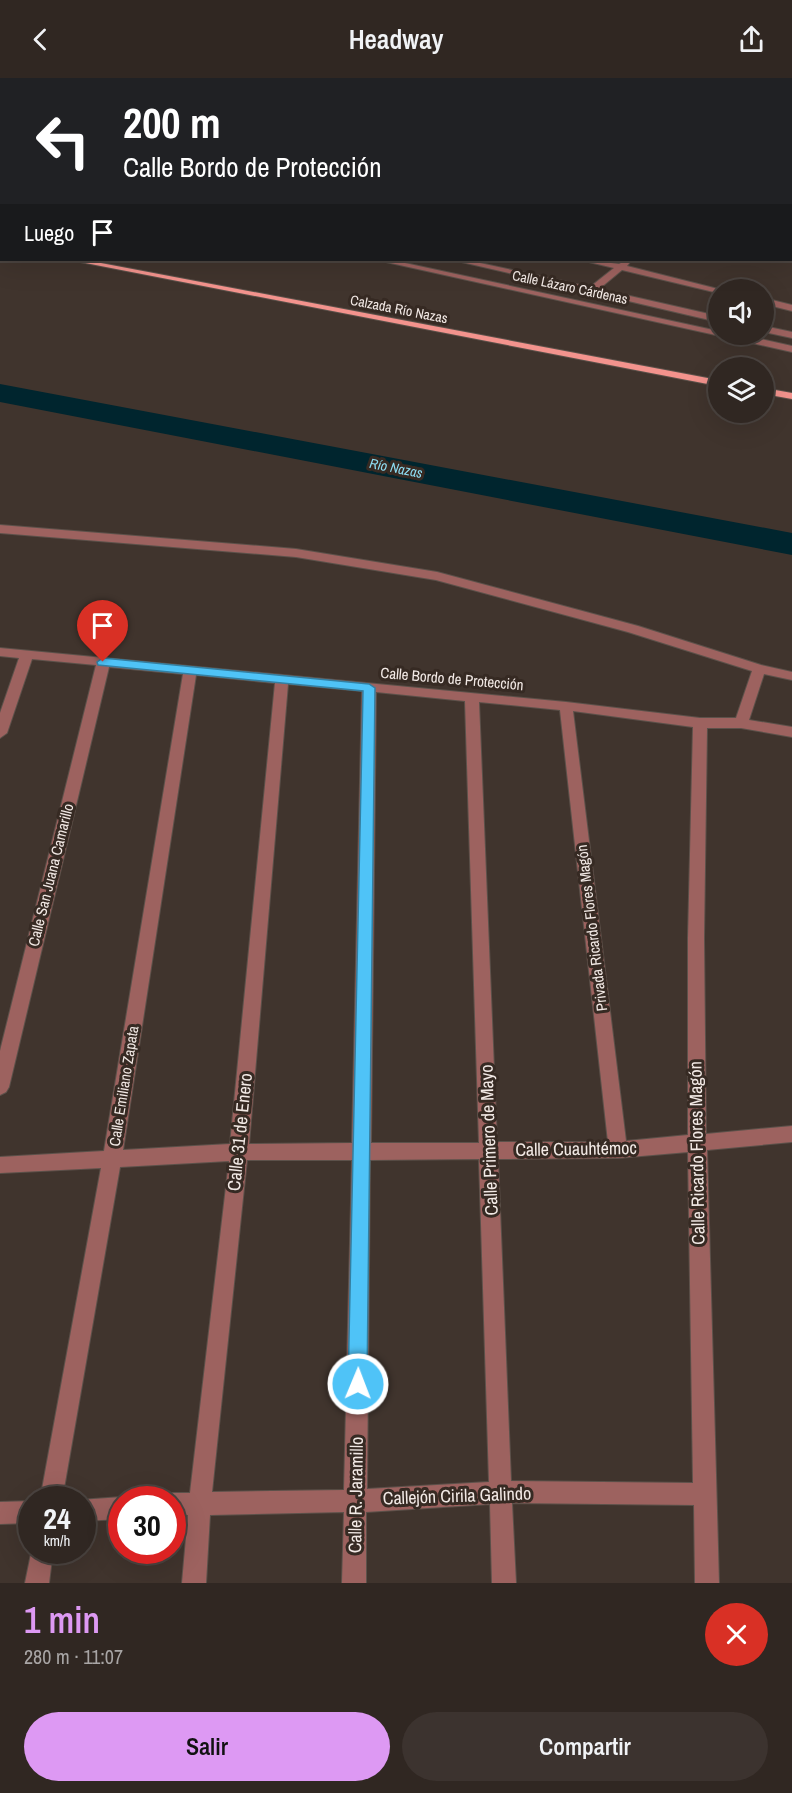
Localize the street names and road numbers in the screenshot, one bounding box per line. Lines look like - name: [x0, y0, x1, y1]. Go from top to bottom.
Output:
- street label: Calle Lázaro Cárdenas: [511, 266, 630, 308]
- street label: Calzada Río Nazas: [349, 291, 450, 327]
- street label: Calle Bordo de Protección: [380, 662, 524, 695]
- street label: Calle San Juana Camarillo: [23, 801, 78, 948]
- street label: Privada Ricardo Flores Magón: [571, 844, 612, 1012]
- street label: Calle Emiliano Zapata: [104, 1024, 143, 1148]
- street label: Calle Ricardo Flores Magón: [682, 1061, 711, 1245]
- street label: Calle Primero de Mayo: [473, 1064, 504, 1216]
- street label: Calle 31 de Enero: [221, 1072, 258, 1192]
- street label: Calle Cuauhtémoc: [515, 1135, 637, 1162]
- street label: Calle R. Jaramillo: [342, 1437, 369, 1553]
- street label: Callejón Cirila Galindo: [382, 1480, 532, 1511]

